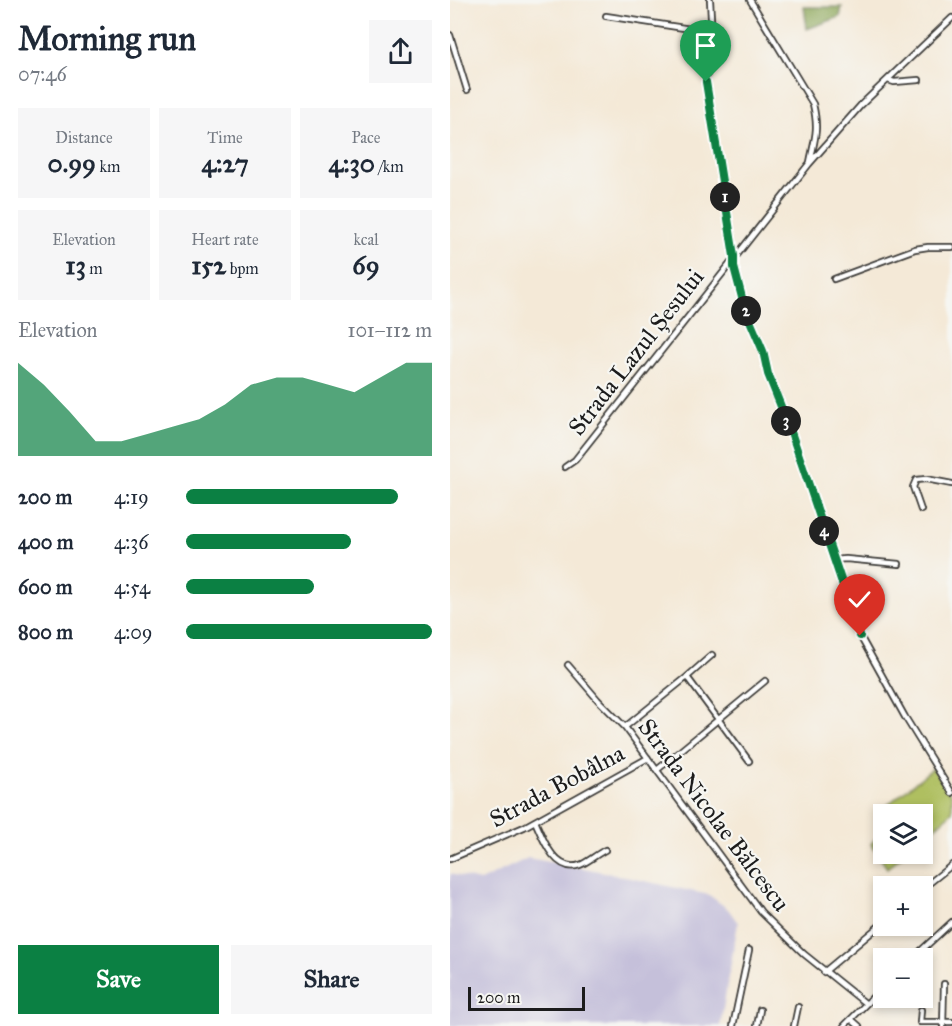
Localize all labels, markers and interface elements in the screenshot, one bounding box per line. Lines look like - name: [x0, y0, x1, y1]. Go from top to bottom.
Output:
- text: Morning run: [18, 19, 196, 59]
- button: share: [369, 20, 432, 83]
- pin: [680, 20, 731, 82]
- icon: arrive: [689, 29, 722, 62]
- text: 07:46: [18, 62, 67, 86]
- text: Distance: [55, 128, 113, 147]
- text: Time: [207, 128, 243, 147]
- text: Pace: [351, 128, 381, 147]
- text: 0.99: [48, 147, 96, 179]
- text: 4:27: [201, 147, 249, 179]
- text: 4:30: [328, 147, 375, 179]
- text: km: [96, 157, 120, 176]
- text: /km: [375, 157, 404, 176]
- pin: 1: [710, 182, 740, 212]
- text: 1: [722, 187, 728, 206]
- text: Elevation: [52, 230, 116, 249]
- text: Heart rate: [191, 230, 259, 249]
- text: kcal: [353, 230, 379, 249]
- text: 13: [65, 249, 86, 281]
- text: 152: [191, 249, 226, 281]
- text: 69: [352, 249, 380, 281]
- text: m: [86, 259, 103, 278]
- text: bpm: [226, 259, 259, 278]
- street label: Strada Lazul Șesului: [562, 262, 711, 441]
- pin: 2: [731, 296, 761, 326]
- text: 2: [742, 301, 750, 320]
- text: Elevation: [18, 318, 97, 342]
- text: 101–112 m: [348, 318, 432, 342]
- pin: 3: [771, 406, 801, 436]
- text: 3: [783, 411, 789, 430]
- text: 200 m: [18, 485, 72, 509]
- text: 4:19: [114, 485, 149, 509]
- pin: 4: [809, 516, 839, 546]
- text: 4: [820, 521, 828, 540]
- text: 400 m: [18, 530, 74, 554]
- text: 4:36: [114, 530, 148, 554]
- pin: [834, 574, 885, 636]
- text: 600 m: [18, 575, 73, 599]
- text: 4:54: [114, 575, 150, 599]
- icon: check: [843, 583, 876, 616]
- text: 800 m: [18, 620, 73, 644]
- text: 4:09: [114, 620, 153, 644]
- street label: Strada Nicolae Bălcescu: [632, 713, 796, 918]
- street label: Strada Bobâlna: [484, 738, 630, 834]
- map controls: [873, 804, 933, 1008]
- button: layers: [873, 804, 933, 864]
- button: +: [873, 876, 933, 936]
- button: Save: [18, 945, 219, 1014]
- button: Share: [231, 945, 432, 1014]
- button: −: [873, 948, 933, 1008]
- scale bar: [468, 984, 585, 1012]
- text: 200 m: [477, 988, 520, 1007]

